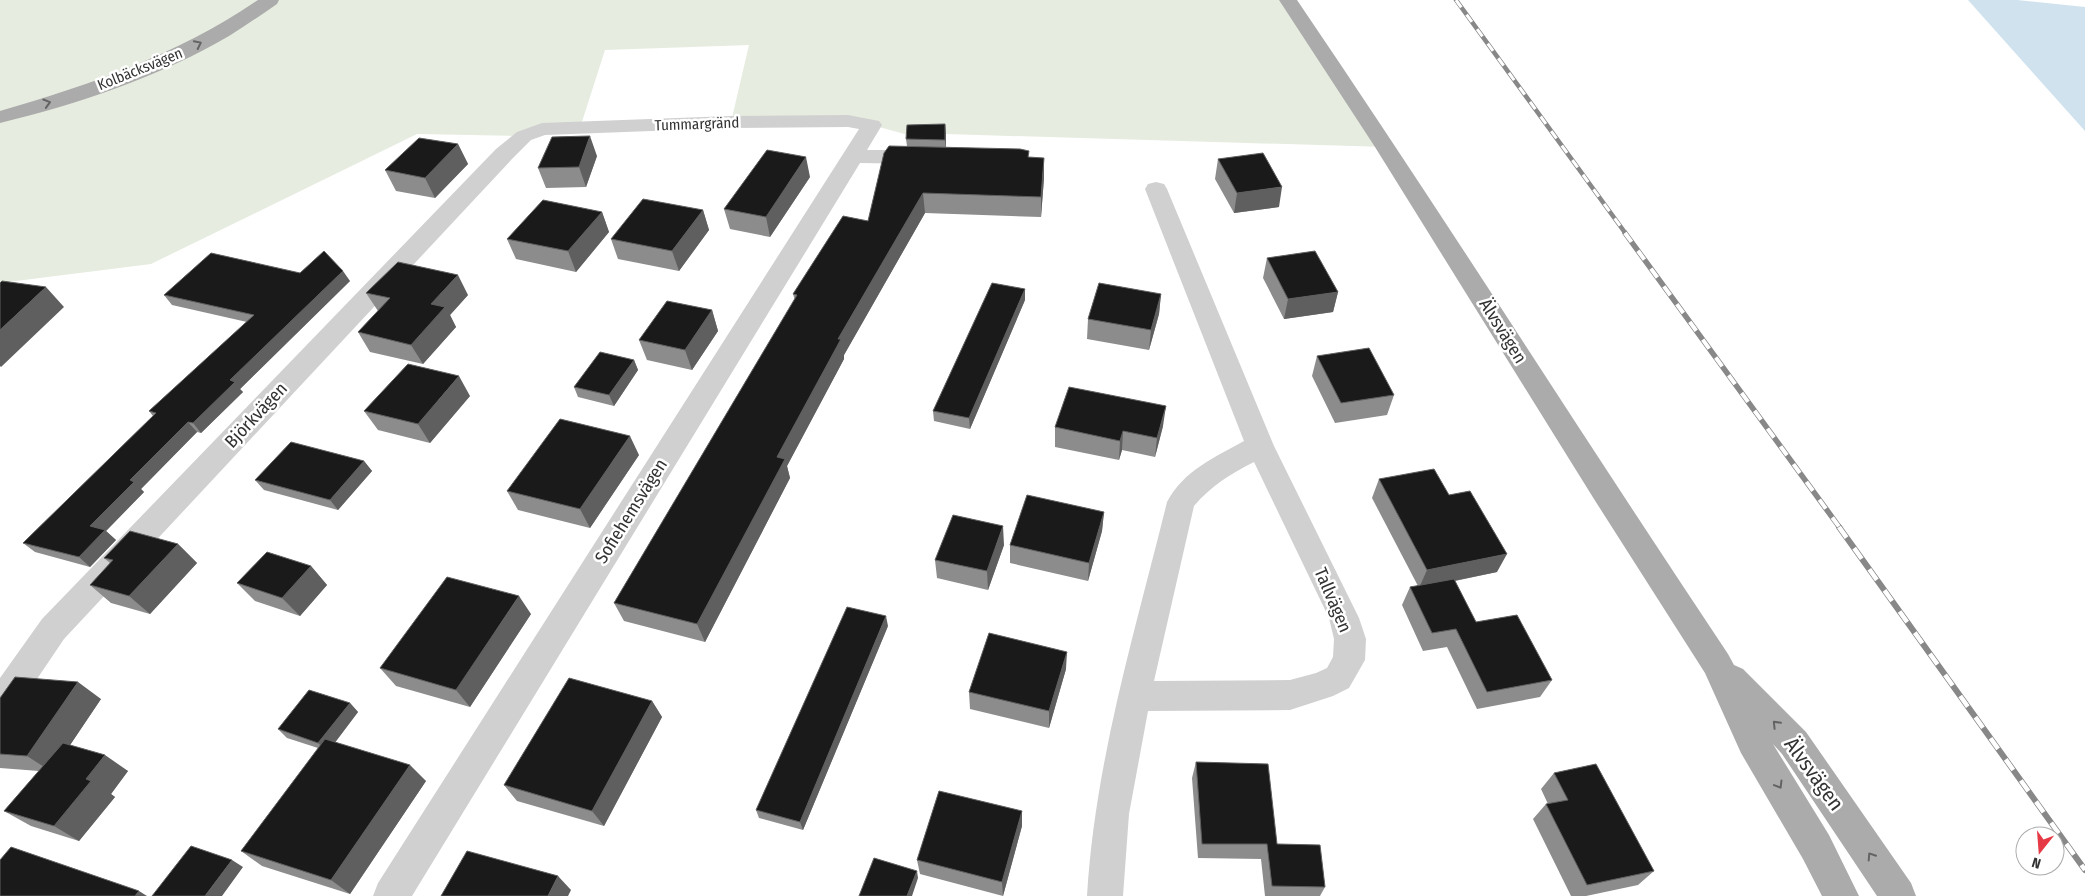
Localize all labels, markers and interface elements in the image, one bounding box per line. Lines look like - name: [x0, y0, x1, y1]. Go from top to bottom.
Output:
- one-way arrow: [193, 40, 202, 51]
- street label: Kolbäcksvägen: [95, 44, 185, 94]
- one-way arrow: [42, 99, 50, 109]
- street label: Tummargränd: [654, 114, 740, 134]
- street label: Älvsvägen: [1475, 295, 1531, 367]
- street label: Björkvägen: [220, 378, 292, 452]
- street label: Sofiehemsvägen: [590, 455, 672, 567]
- street label: Tallvägen: [1310, 564, 1356, 636]
- one-way arrow: [1773, 721, 1782, 730]
- street label: Älvsvägen: [1779, 732, 1849, 816]
- one-way arrow: [1772, 779, 1782, 788]
- north arrow: [2015, 826, 2065, 876]
- one-way arrow: [1867, 852, 1877, 861]
- text: N: [2030, 854, 2043, 872]

